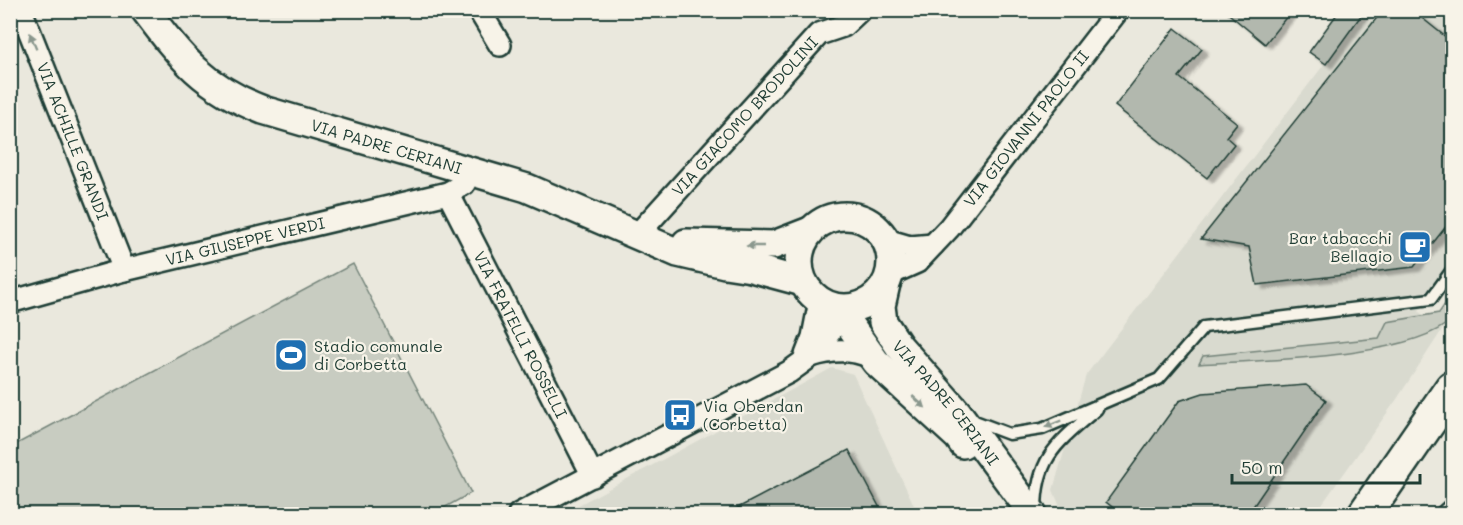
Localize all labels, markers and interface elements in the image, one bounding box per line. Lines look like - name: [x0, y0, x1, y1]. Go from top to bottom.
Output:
- one-way arrow: [28, 31, 38, 49]
- street label: VIA GIACOMO BRODOLINI: [667, 32, 822, 200]
- street label: VIA GIOVANNI PAOLO II: [958, 46, 1093, 211]
- street label: VIA ACHILLE GRANDI: [33, 59, 114, 223]
- street label: VIA PADRE CERIANI: [309, 114, 465, 178]
- street label: VIA GIUSEPPE VERDI: [163, 212, 327, 270]
- place label: Bar tabacchi Bellagio: [1289, 227, 1392, 266]
- cafe icon: Bar tabacchi Bellagio: [1397, 229, 1433, 265]
- one-way arrow: [745, 241, 764, 251]
- street label: VIA FRATELLI ROSSELLI: [469, 247, 572, 421]
- place label: Stadio comunale di Corbetta: [314, 335, 443, 374]
- street label: VIA PADRE CERIANI: [888, 335, 1004, 469]
- sports icon: Stadio comunale di Corbetta: [273, 337, 309, 373]
- place label: Via Oberdan (Corbetta): [703, 395, 803, 434]
- one-way arrow: [911, 395, 926, 408]
- bus stop icon: Via Oberdan (Corbetta): [662, 397, 698, 433]
- one-way arrow: [1044, 420, 1062, 430]
- scale bar: [1232, 447, 1420, 485]
- text: 50 m: [1241, 455, 1283, 479]

